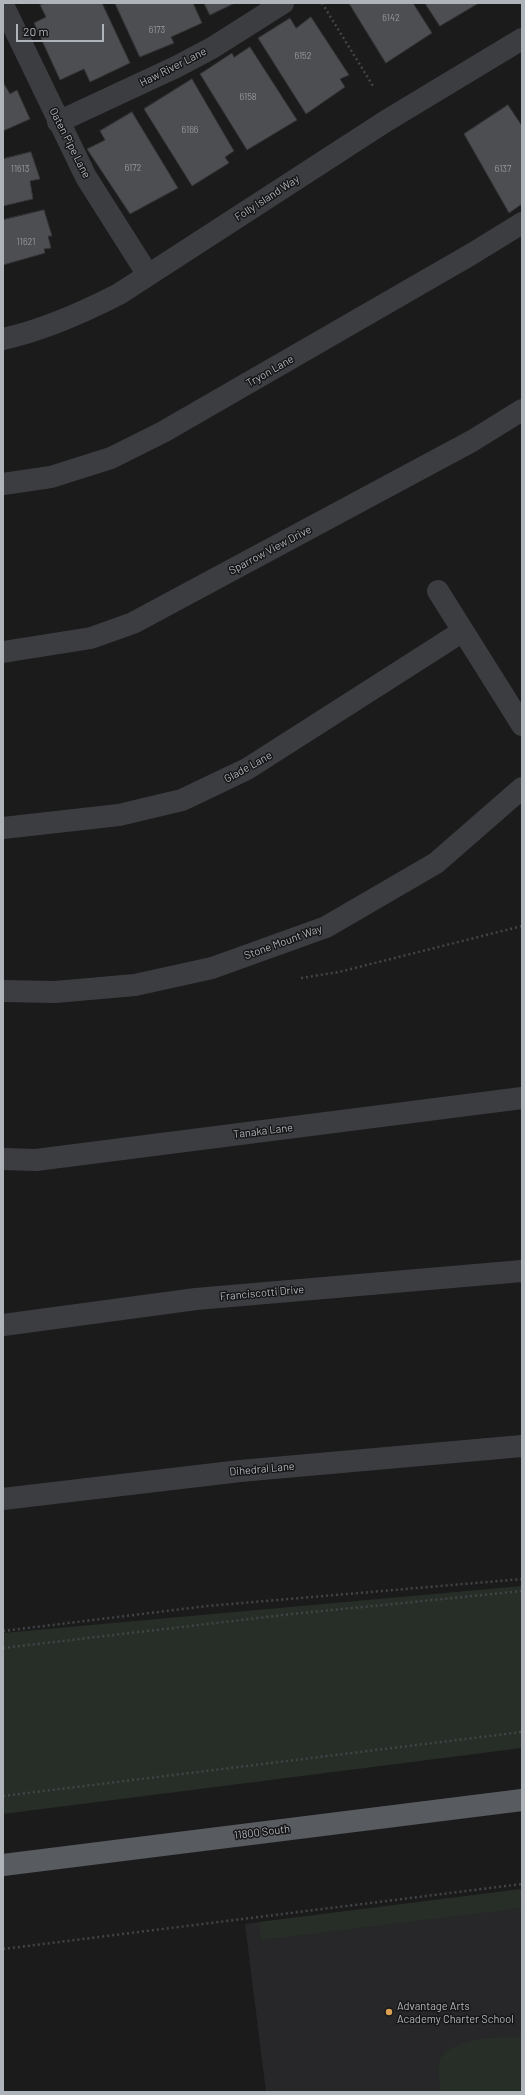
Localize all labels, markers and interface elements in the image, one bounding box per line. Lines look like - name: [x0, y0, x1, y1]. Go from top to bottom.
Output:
- house number: 6142: [382, 13, 400, 23]
- scale bar: [18, 16, 106, 42]
- text: 20 m: [23, 24, 49, 38]
- house number: 6173: [149, 25, 165, 35]
- street label: Haw River Lane: [137, 45, 209, 89]
- house number: 6152: [294, 51, 312, 61]
- house number: 6158: [240, 92, 256, 102]
- street label: Oaten Pipe Lane: [47, 106, 93, 180]
- house number: 6166: [182, 125, 198, 135]
- house number: 6172: [125, 163, 141, 173]
- house number: 11613: [11, 164, 29, 174]
- house number: 6137: [495, 164, 511, 174]
- street label: Folly Island Way: [232, 172, 302, 224]
- house number: 11621: [17, 237, 35, 247]
- street label: Tryon Lane: [244, 352, 296, 390]
- street label: Sparrow View Drive: [226, 523, 314, 577]
- street label: Glade Lane: [222, 748, 274, 786]
- street label: Stone Mount Way: [242, 922, 324, 962]
- street label: Tanaka Lane: [232, 1121, 294, 1141]
- street label: Franciscotti Drive: [219, 1283, 305, 1303]
- street label: Dihedral Lane: [229, 1460, 295, 1478]
- street label: 11800 South: [233, 1822, 291, 1842]
- place label: Advantage Arts Academy Charter School: [397, 1999, 514, 2025]
- marker: Advantage Arts Academy Charter School: [384, 2007, 394, 2017]

